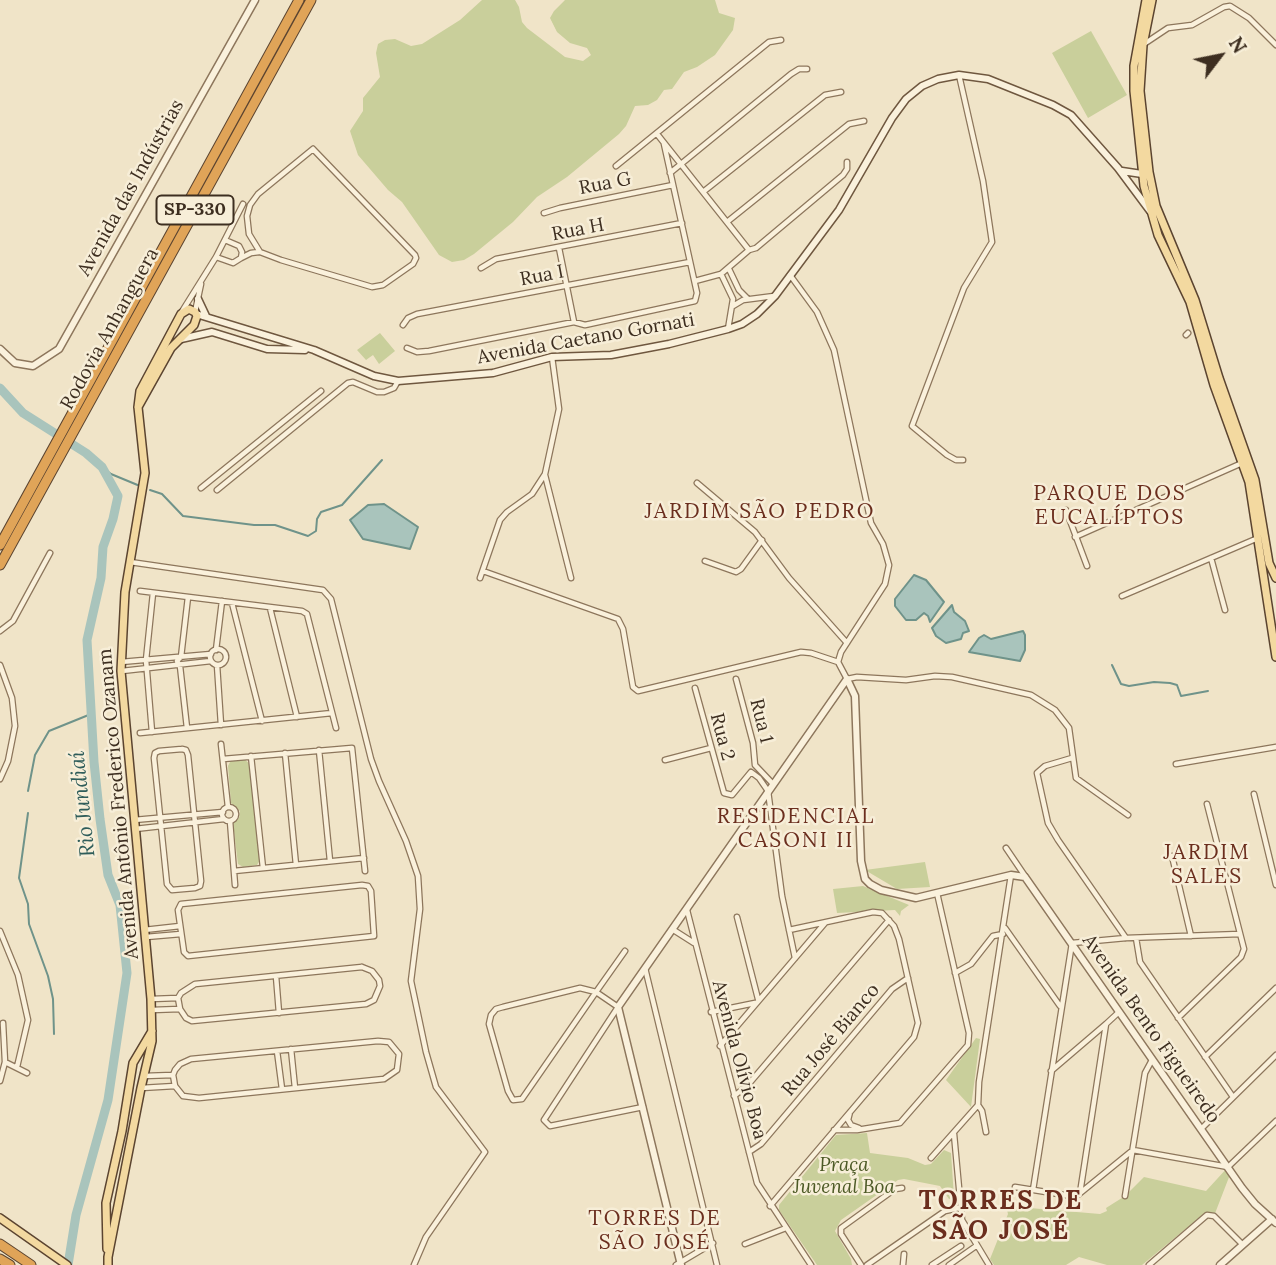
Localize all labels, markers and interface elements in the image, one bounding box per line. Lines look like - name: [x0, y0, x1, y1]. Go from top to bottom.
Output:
- north arrow: [1185, 21, 1255, 91]
- text: N: [1224, 32, 1252, 57]
- street label: Avenida das Indústrias: [73, 96, 189, 280]
- street label: Rua G: [577, 168, 633, 200]
- road number: SP-330: [156, 196, 234, 224]
- street label: Rua H: [550, 214, 606, 246]
- street label: Rodovia Anhanguera: [56, 244, 164, 414]
- street label: Rua I: [518, 261, 566, 291]
- street label: Avenida Caetano Gornati: [476, 309, 696, 369]
- district label: PARQUE DOS EUCALÍPTOS: [1034, 481, 1186, 531]
- district label: JARDIM SÃO PEDRO: [647, 499, 873, 525]
- street label: Avenida Antônio Frederico Ozanam: [94, 648, 144, 960]
- street label: Rua 1: [744, 696, 778, 746]
- street label: Rua 2: [705, 711, 739, 763]
- water label: Rio Jundiaí: [65, 750, 101, 858]
- district label: RESIDENCIAL CASONI II: [718, 804, 874, 854]
- district label: JARDIM SALES: [1164, 840, 1250, 890]
- street label: Avenida Bento Figueiredo: [1077, 930, 1225, 1128]
- street label: Avenida Olívio Boa: [707, 978, 771, 1142]
- street label: Rua José Bianco: [777, 979, 885, 1101]
- park label: Praça Juvenal Boa: [793, 1155, 895, 1199]
- district label: TORRES DE SÃO JOSÉ: [920, 1186, 1082, 1248]
- district label: TORRES DE SÃO JOSÉ: [589, 1206, 721, 1256]

